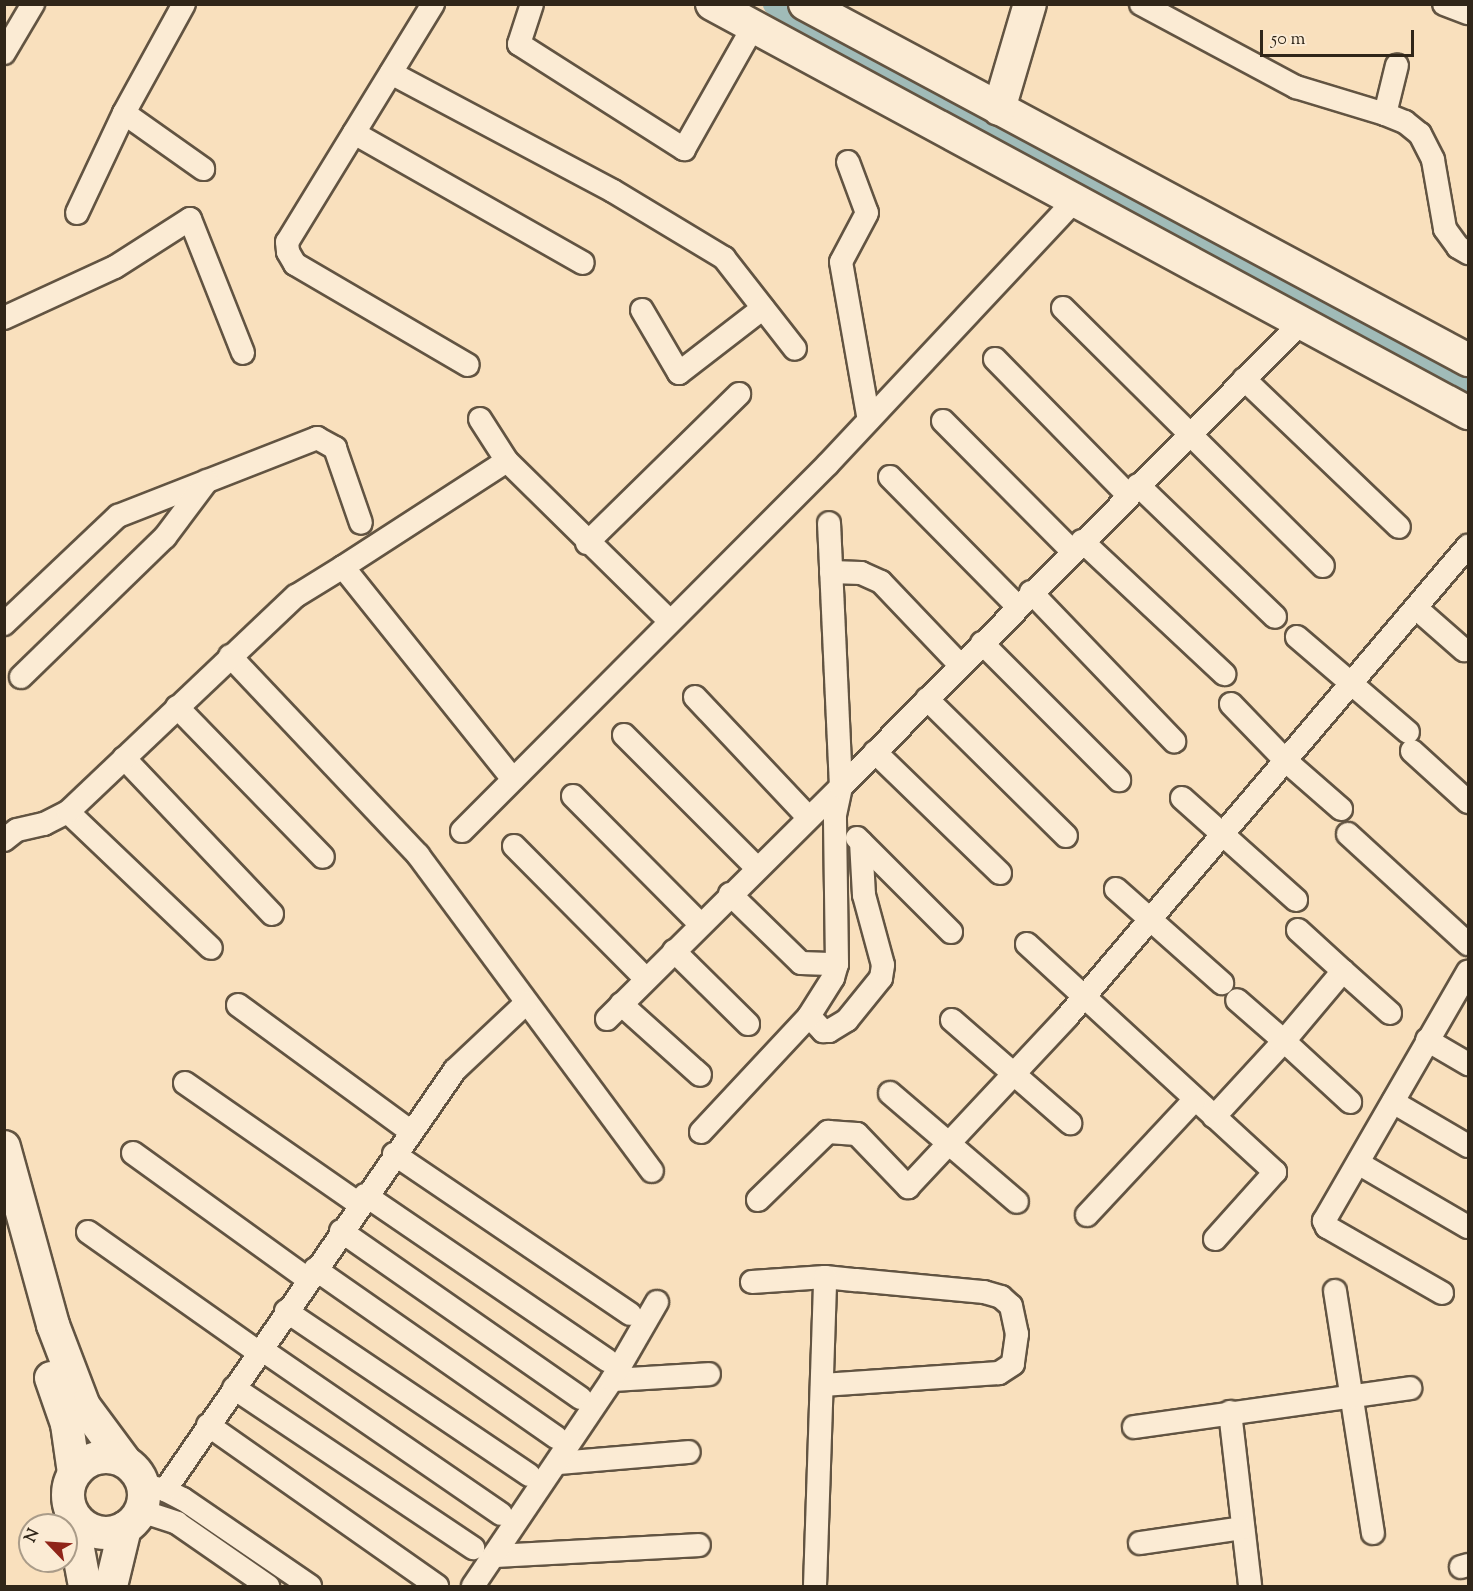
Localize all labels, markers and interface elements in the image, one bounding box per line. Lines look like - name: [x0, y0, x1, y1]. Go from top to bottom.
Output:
- scale bar: [1263, 18, 1418, 56]
- text: 50 m: [1271, 27, 1305, 53]
- north arrow: [18, 1513, 78, 1573]
- text: N: [20, 1525, 46, 1547]

